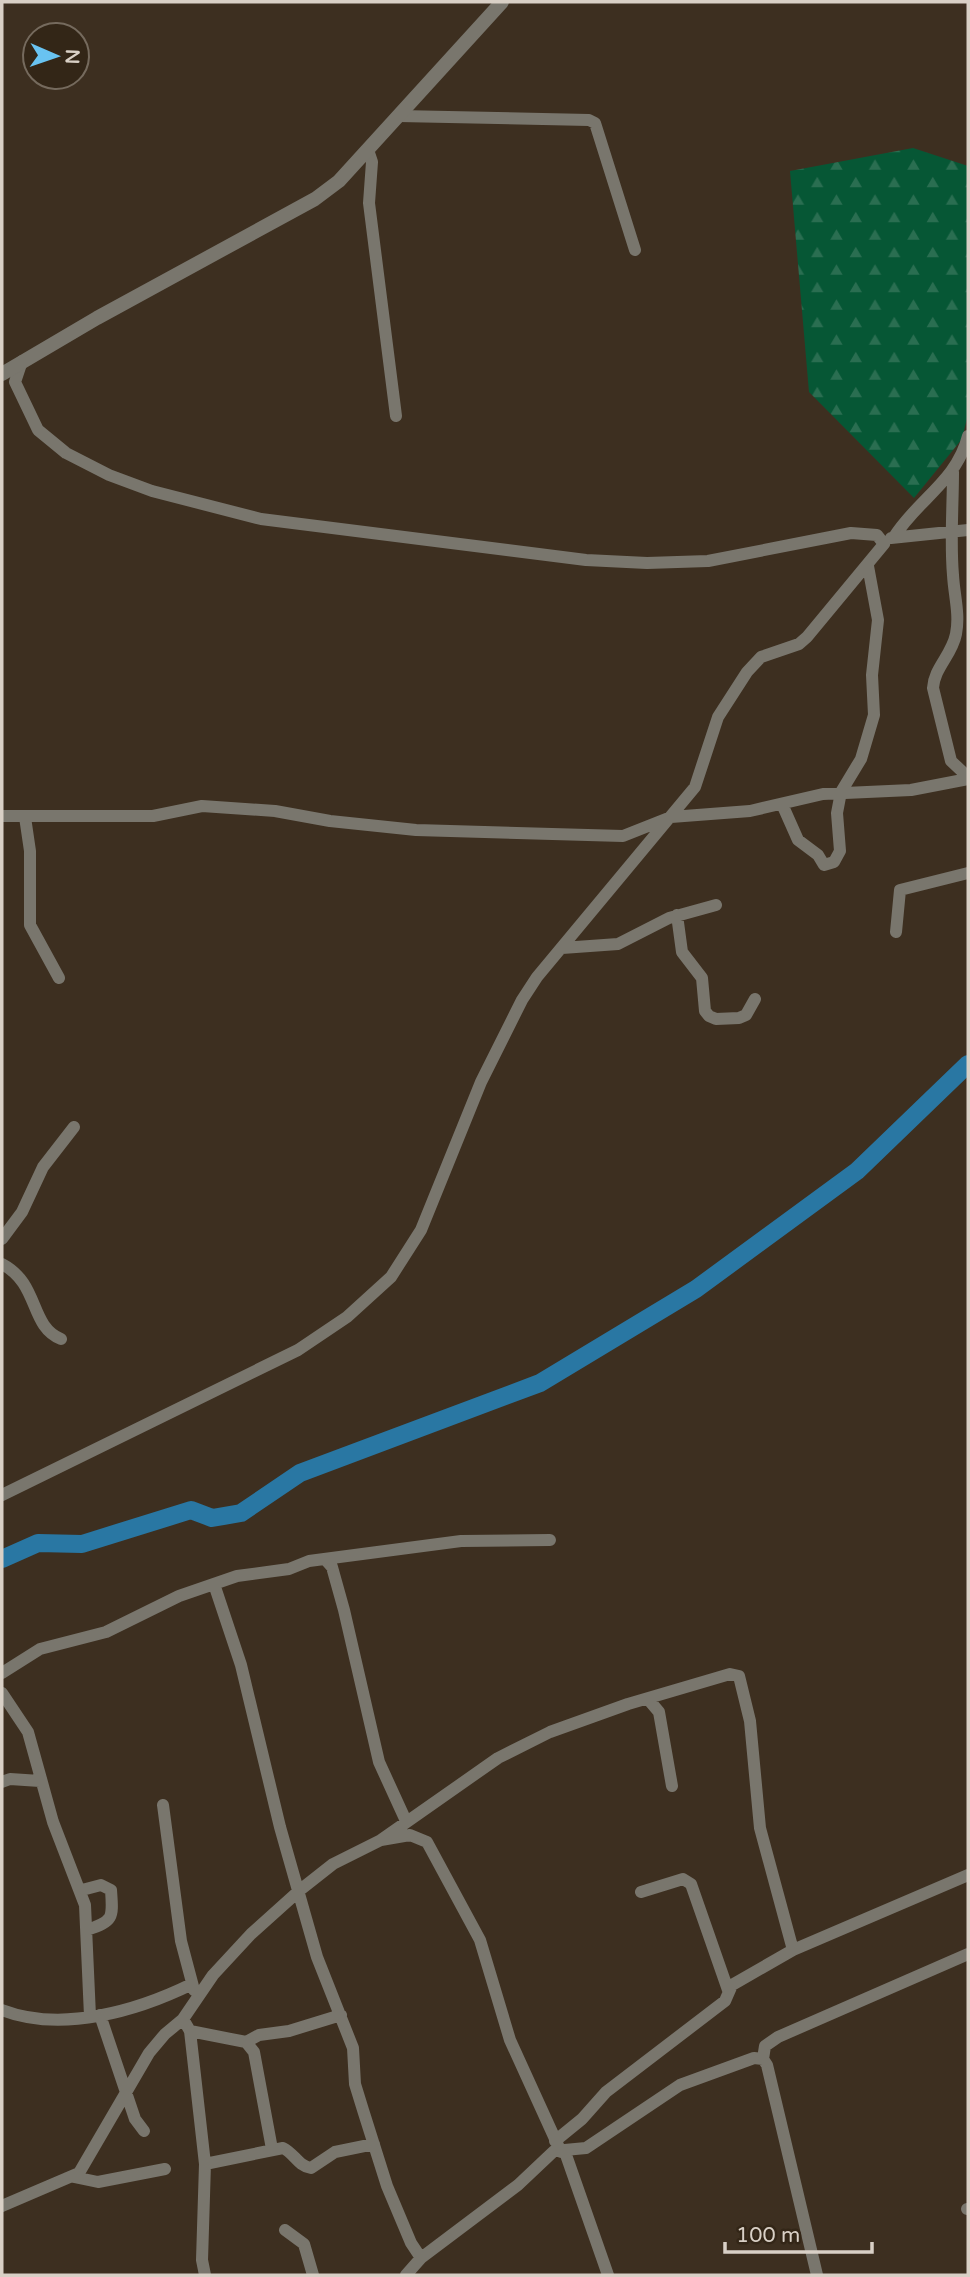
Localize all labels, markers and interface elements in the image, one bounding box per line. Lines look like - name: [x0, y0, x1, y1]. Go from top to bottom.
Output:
- north arrow: [21, 21, 91, 91]
- text: N: [61, 49, 83, 65]
- scale bar: [725, 2210, 872, 2254]
- text: 100 m: [736, 2223, 800, 2248]

